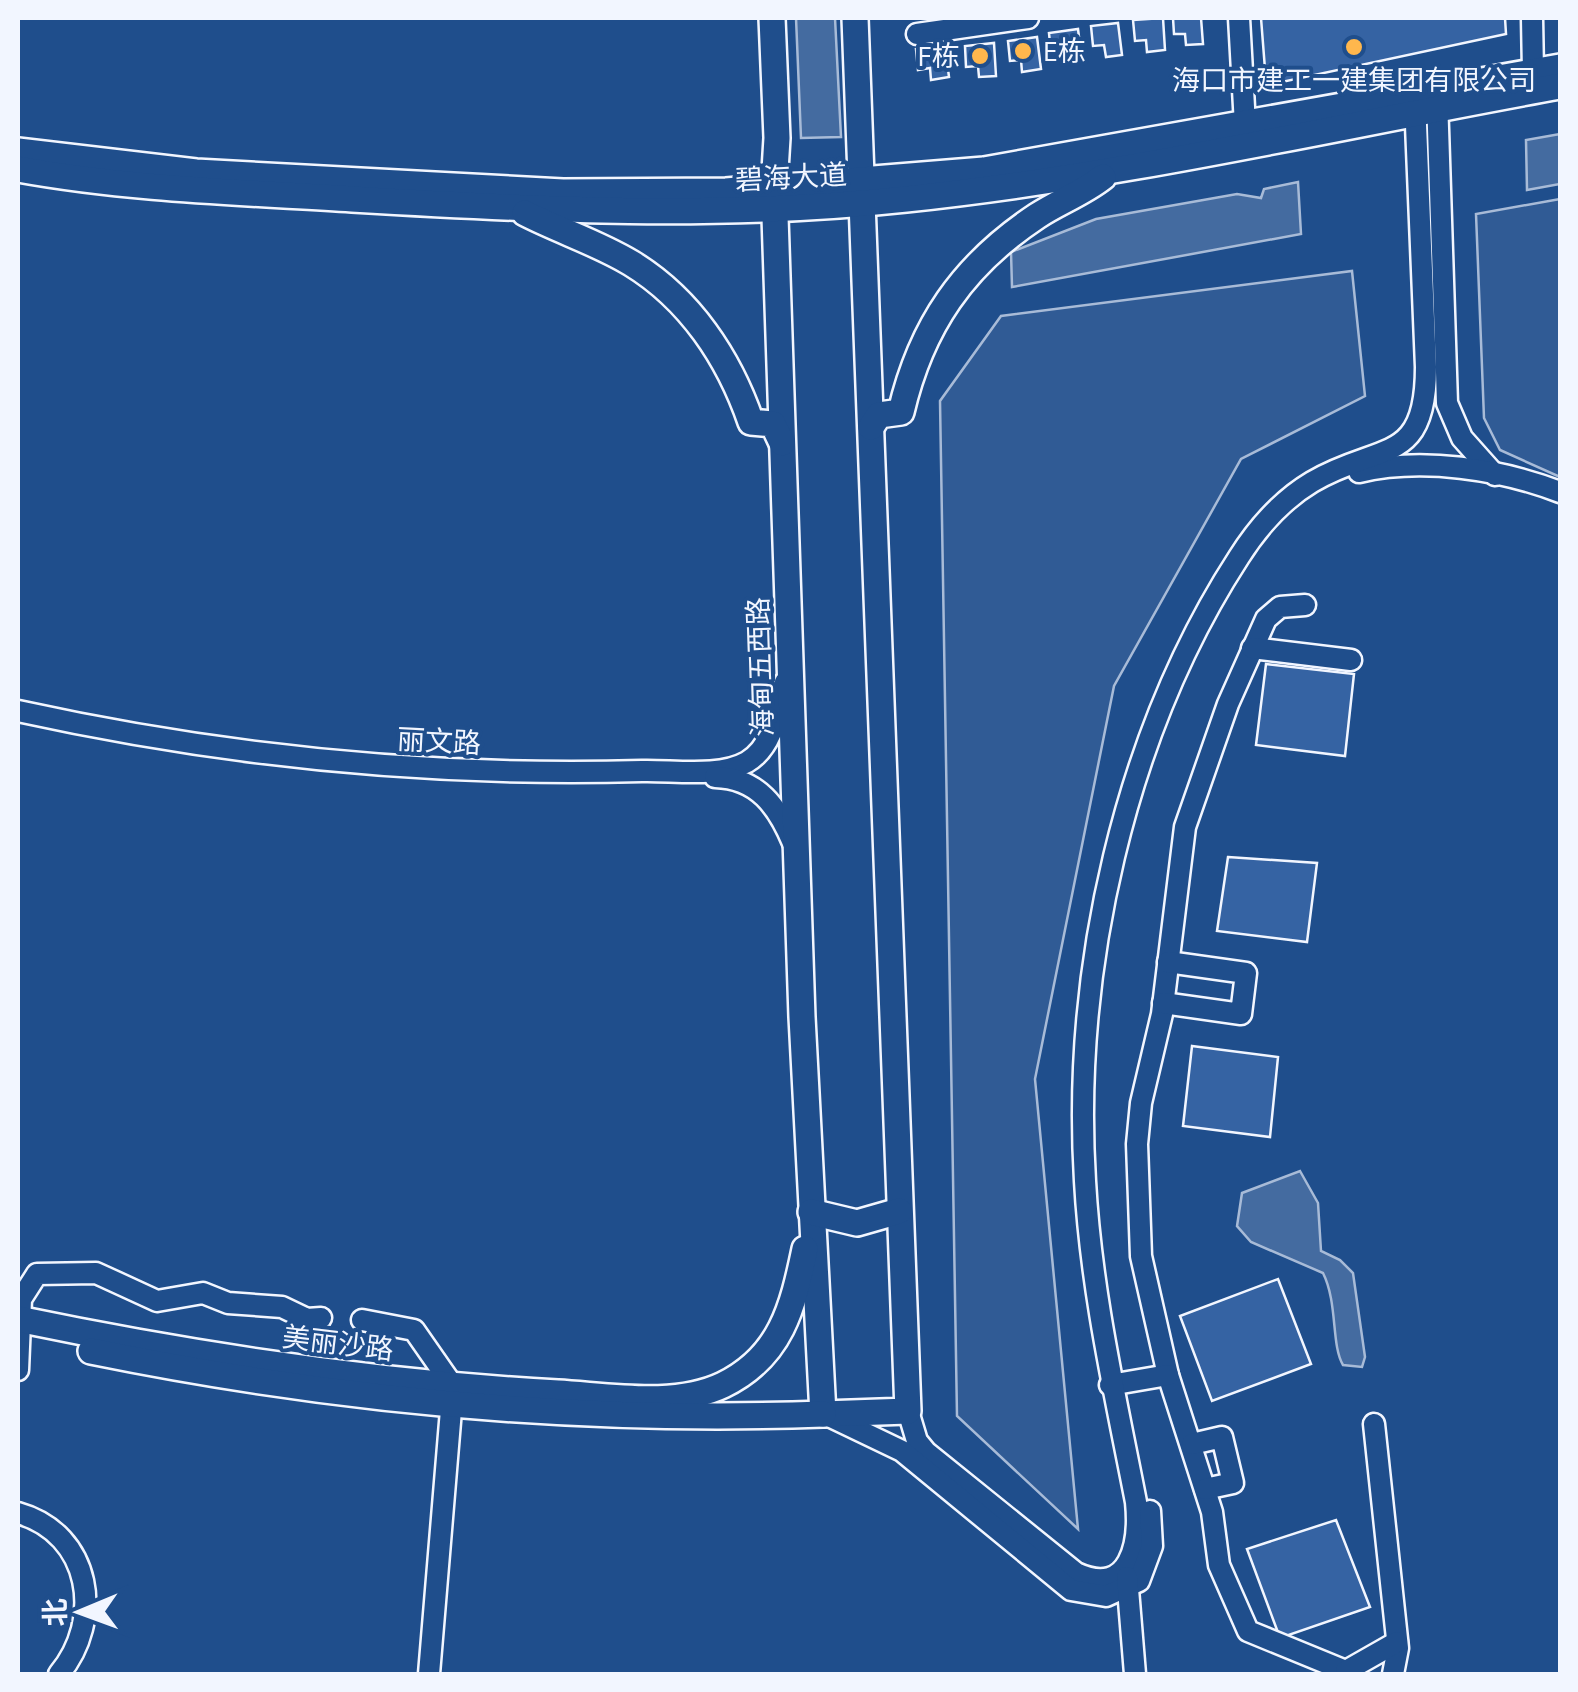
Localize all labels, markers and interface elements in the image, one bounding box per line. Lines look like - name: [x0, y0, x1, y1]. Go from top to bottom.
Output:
- place label: E栋: [1043, 32, 1086, 69]
- marker: 海口市建工一建集团有限公司: [1343, 36, 1365, 58]
- place label: F栋: [918, 37, 960, 74]
- marker: E栋: [1012, 40, 1034, 62]
- marker: F栋: [969, 45, 991, 67]
- place label: 海口市建工一建集团有限公司: [1172, 61, 1536, 98]
- street label: 碧海大道: [734, 155, 848, 198]
- street label: 海甸五西路: [739, 596, 780, 738]
- street label: 丽文路: [396, 720, 482, 761]
- street label: 美丽沙路: [280, 1317, 396, 1368]
- north arrow: [30, 1562, 130, 1662]
- text: 北: [36, 1598, 73, 1627]

